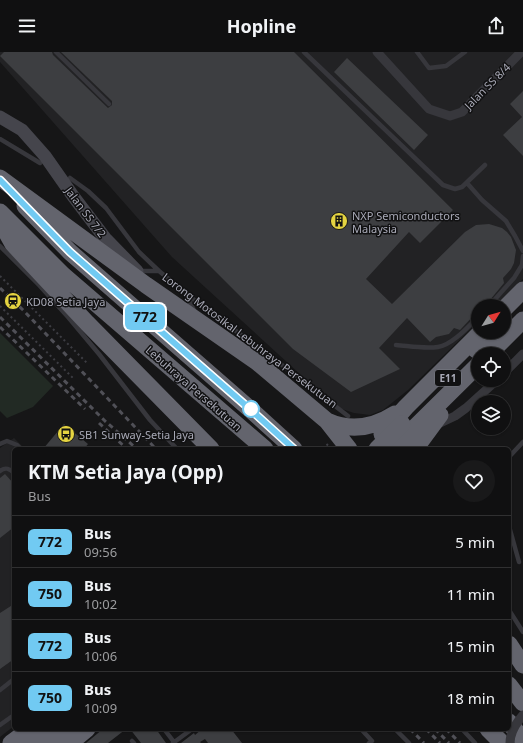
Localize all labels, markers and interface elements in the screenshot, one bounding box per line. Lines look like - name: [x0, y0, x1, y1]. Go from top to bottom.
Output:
- text: Hopline: [227, 14, 296, 38]
- icon: menu: [16, 15, 38, 37]
- icon: share: [485, 15, 507, 37]
- street label: Jalan SS 8/4: [460, 59, 514, 113]
- street label: Jalan SS 7/2: [62, 183, 110, 240]
- place label: NXP Semiconductors Malaysia: [352, 208, 460, 236]
- building icon: NXP Semiconductors Malaysia: [329, 211, 349, 231]
- street label: Lorong Motosikal Lebuhraya Persekutuan: [160, 270, 340, 410]
- station icon: KD08 Setia Jaya: [3, 291, 23, 311]
- place label: KD08 Setia Jaya: [26, 294, 105, 309]
- north arrow: [471, 299, 511, 339]
- map controls: [471, 299, 511, 435]
- line badge: 772: [122, 304, 168, 330]
- text: 772: [133, 307, 157, 326]
- street label: Lebuhraya Persekutuan: [143, 343, 245, 433]
- button: locate: [471, 347, 511, 387]
- road number: E11: [435, 370, 461, 386]
- button: layers: [471, 395, 511, 435]
- unlabelled marker: [242, 400, 260, 418]
- bus stop icon: SB1 Sunway-Setia Jaya: [56, 424, 76, 444]
- place label: SB1 Sunway-Setia Jaya: [79, 427, 194, 442]
- text: KTM Setia Jaya (Opp): [28, 459, 223, 485]
- button: heart: [453, 460, 495, 502]
- text: Bus: [28, 487, 51, 505]
- text: Bus: [84, 523, 111, 543]
- text: 772: [38, 532, 62, 551]
- text: 5 min: [455, 532, 495, 552]
- text: 09:56: [84, 543, 117, 561]
- text: Bus: [84, 575, 111, 595]
- text: 750: [38, 584, 62, 603]
- text: 11 min: [447, 584, 495, 604]
- text: 10:02: [84, 595, 117, 613]
- text: Bus: [84, 627, 111, 647]
- text: 772: [38, 636, 62, 655]
- text: 15 min: [447, 636, 495, 656]
- text: 10:06: [84, 647, 117, 665]
- text: Bus: [84, 679, 111, 699]
- text: 750: [38, 688, 62, 707]
- text: 18 min: [447, 688, 495, 708]
- text: 10:09: [84, 699, 117, 717]

